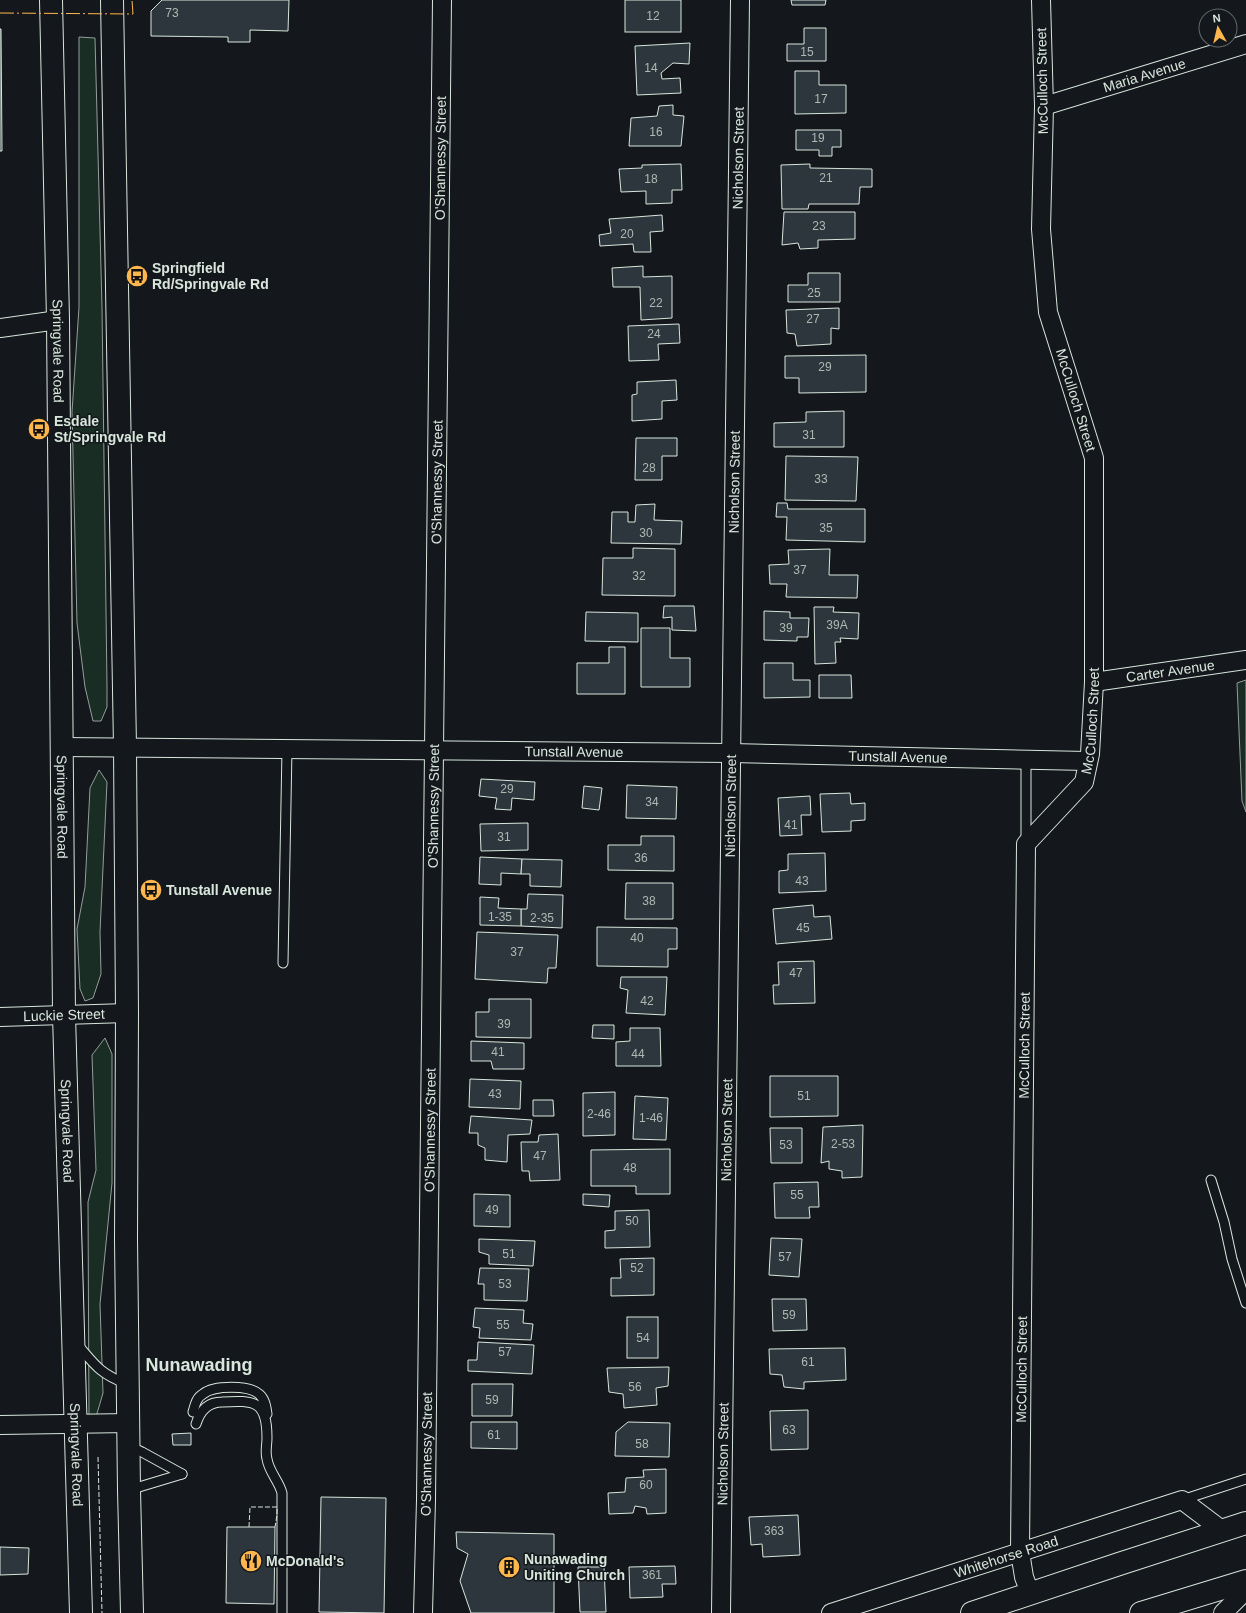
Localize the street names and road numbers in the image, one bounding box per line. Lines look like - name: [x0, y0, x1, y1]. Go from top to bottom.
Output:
- street label: McCulloch Street: [1033, 27, 1051, 134]
- street label: Maria Avenue: [1101, 55, 1188, 95]
- street label: O'Shannessy Street: [432, 96, 449, 220]
- street label: Nicholson Street: [730, 106, 747, 210]
- street label: Springvale Road: [50, 299, 67, 403]
- street label: McCulloch Street: [1053, 347, 1099, 453]
- street label: O'Shannessy Street: [428, 420, 446, 544]
- street label: Nicholson Street: [726, 430, 743, 534]
- street label: Carter Avenue: [1125, 657, 1216, 685]
- street label: McCulloch Street: [1078, 668, 1102, 776]
- street label: Tunstall Avenue: [524, 743, 624, 760]
- street label: O'Shannessy Street: [425, 744, 442, 868]
- street label: Tunstall Avenue: [848, 748, 948, 766]
- street label: Nicholson Street: [722, 754, 739, 858]
- street label: Springvale Road: [54, 755, 71, 859]
- street label: McCulloch Street: [1016, 992, 1033, 1099]
- street label: Luckie Street: [23, 1006, 105, 1024]
- street label: O'Shannessy Street: [421, 1068, 439, 1192]
- street label: Nicholson Street: [718, 1078, 735, 1182]
- street label: Springvale Road: [58, 1079, 77, 1183]
- street label: McCulloch Street: [1013, 1316, 1030, 1423]
- street label: O'Shannessy Street: [418, 1392, 435, 1516]
- street label: Nicholson Street: [714, 1402, 731, 1506]
- street label: Springvale Road: [67, 1403, 86, 1507]
- street label: Whitehorse Road: [952, 1532, 1060, 1581]

